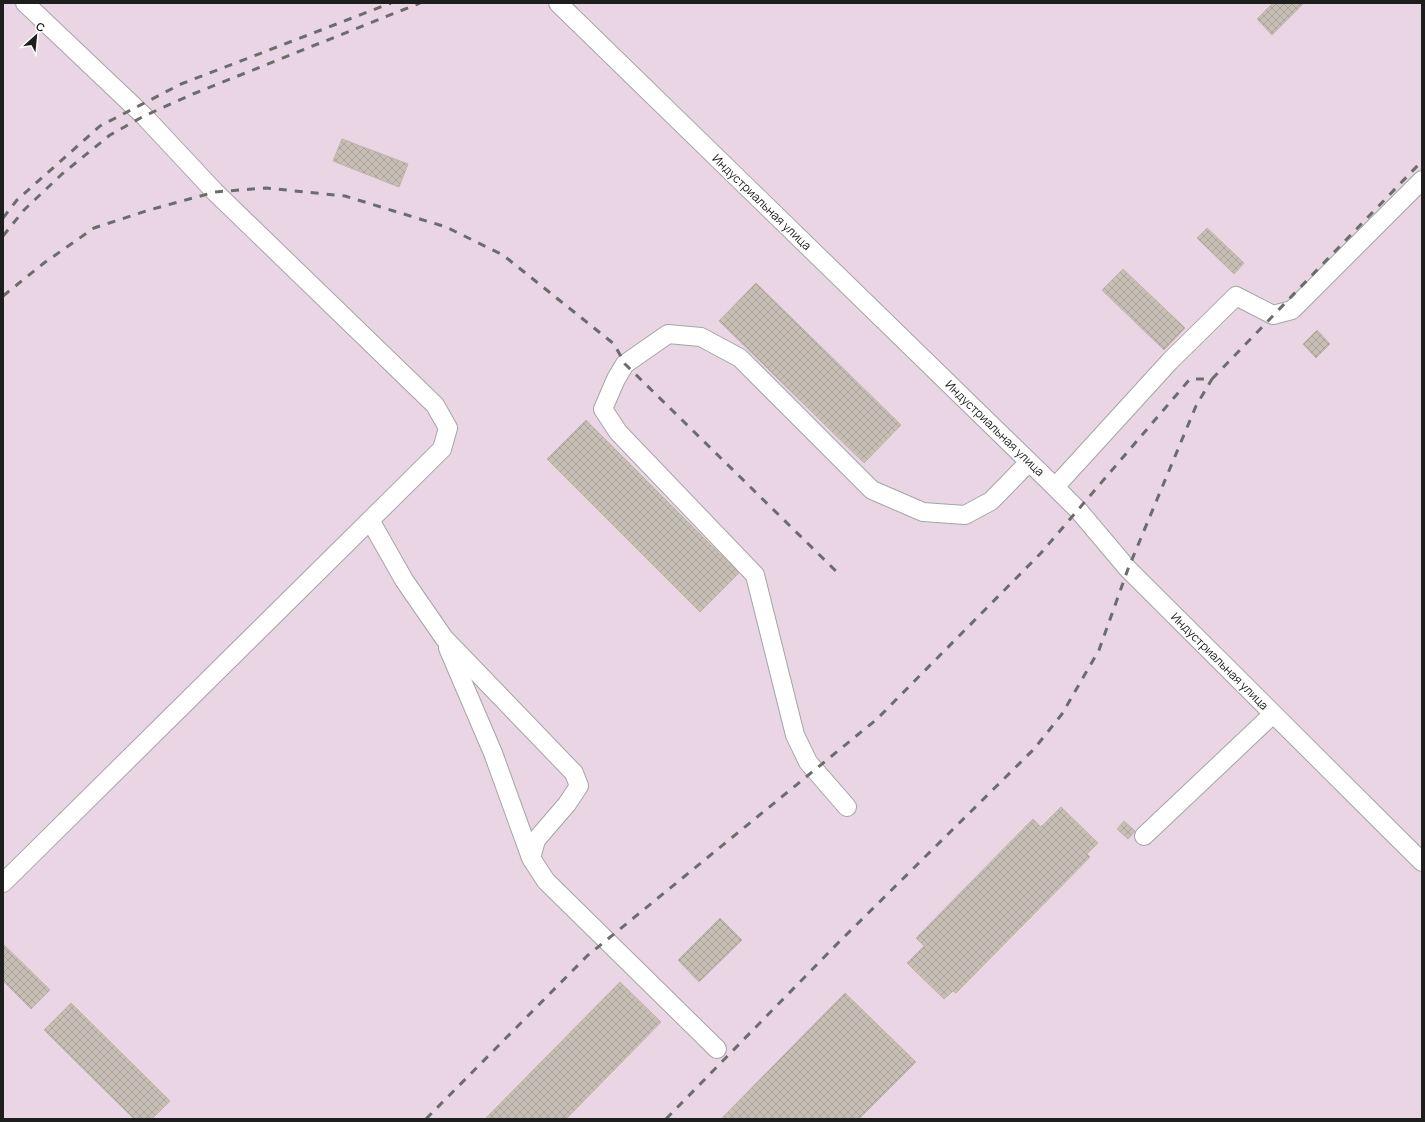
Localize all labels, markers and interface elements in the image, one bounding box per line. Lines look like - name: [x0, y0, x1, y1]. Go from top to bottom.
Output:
- north arrow: [16, 16, 56, 56]
- text: С: [34, 18, 48, 35]
- street label: Индустриальная улица: [709, 150, 815, 254]
- street label: Индустриальная улица: [942, 376, 1048, 480]
- street label: Индустриальная улица: [1167, 608, 1273, 714]

